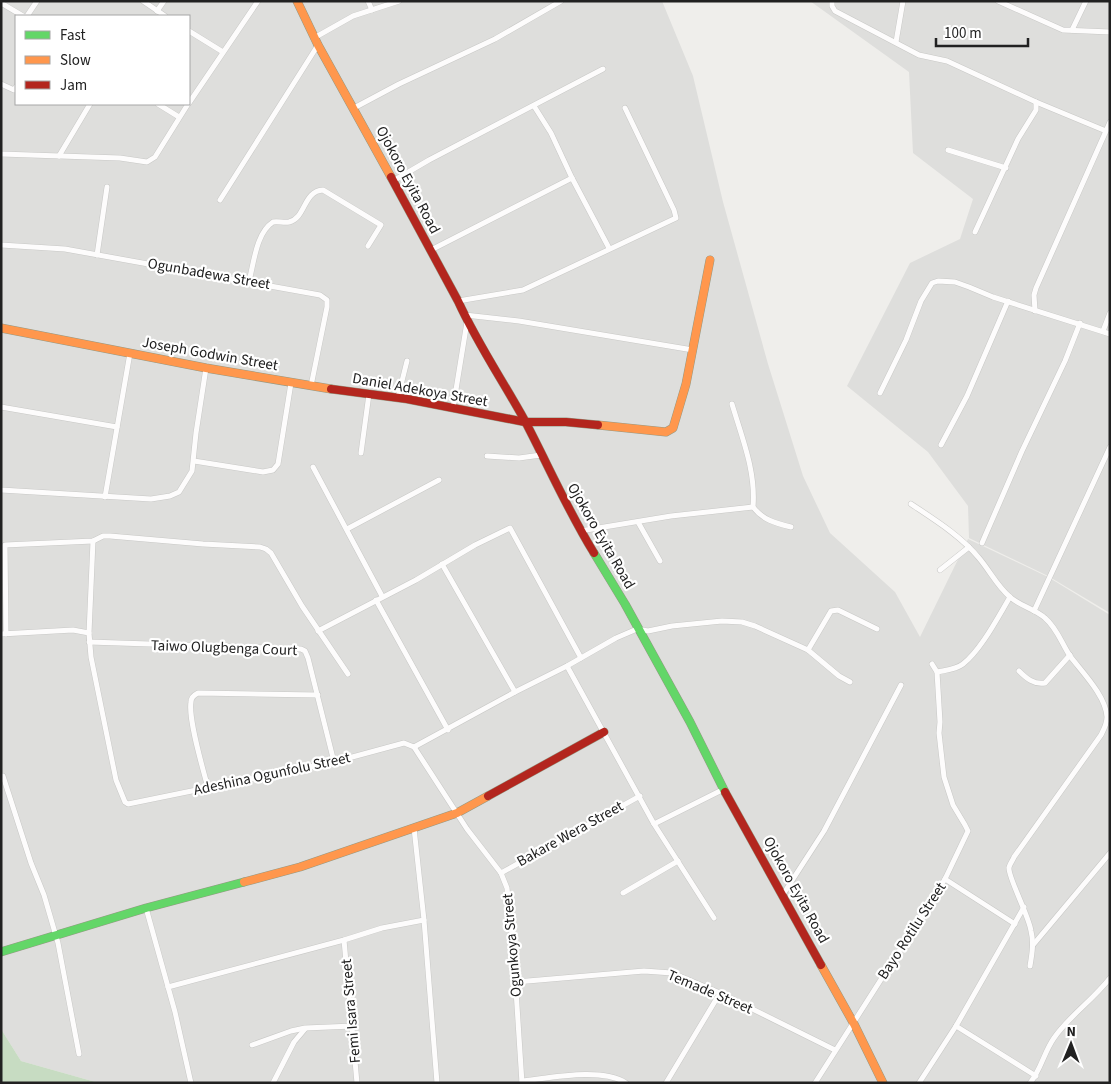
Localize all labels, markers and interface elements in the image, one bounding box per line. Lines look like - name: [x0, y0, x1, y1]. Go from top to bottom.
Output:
- legend: [15, 15, 190, 105]
- scale bar: [936, 15, 1028, 47]
- text: 100 m: [944, 23, 982, 44]
- text: Fast: [60, 25, 86, 46]
- text: Slow: [60, 50, 91, 71]
- text: Jam: [60, 75, 87, 96]
- street label: Ojokoro Eyita Road: [371, 122, 445, 238]
- street label: Ogunbadewa Street: [146, 253, 272, 295]
- street label: Joseph Godwin Street: [140, 332, 280, 376]
- street label: Daniel Adekoya Street: [351, 368, 489, 412]
- street label: Ojokoro Eyita Road: [562, 479, 640, 593]
- street label: Taiwo Olugbenga Court: [150, 635, 298, 661]
- street label: Adeshina Ogunfolu Street: [192, 747, 352, 801]
- street label: Bakare Wera Street: [513, 796, 627, 872]
- street label: Ojokoro Eyita Road: [758, 833, 834, 947]
- street label: Bayo Rotilu Street: [873, 878, 951, 984]
- street label: Ogunkoya Street: [497, 892, 527, 998]
- street label: Femi Isara Street: [336, 958, 366, 1064]
- street label: Temade Street: [664, 965, 756, 1019]
- north arrow: [1046, 1019, 1096, 1069]
- text: N: [1066, 1022, 1076, 1042]

